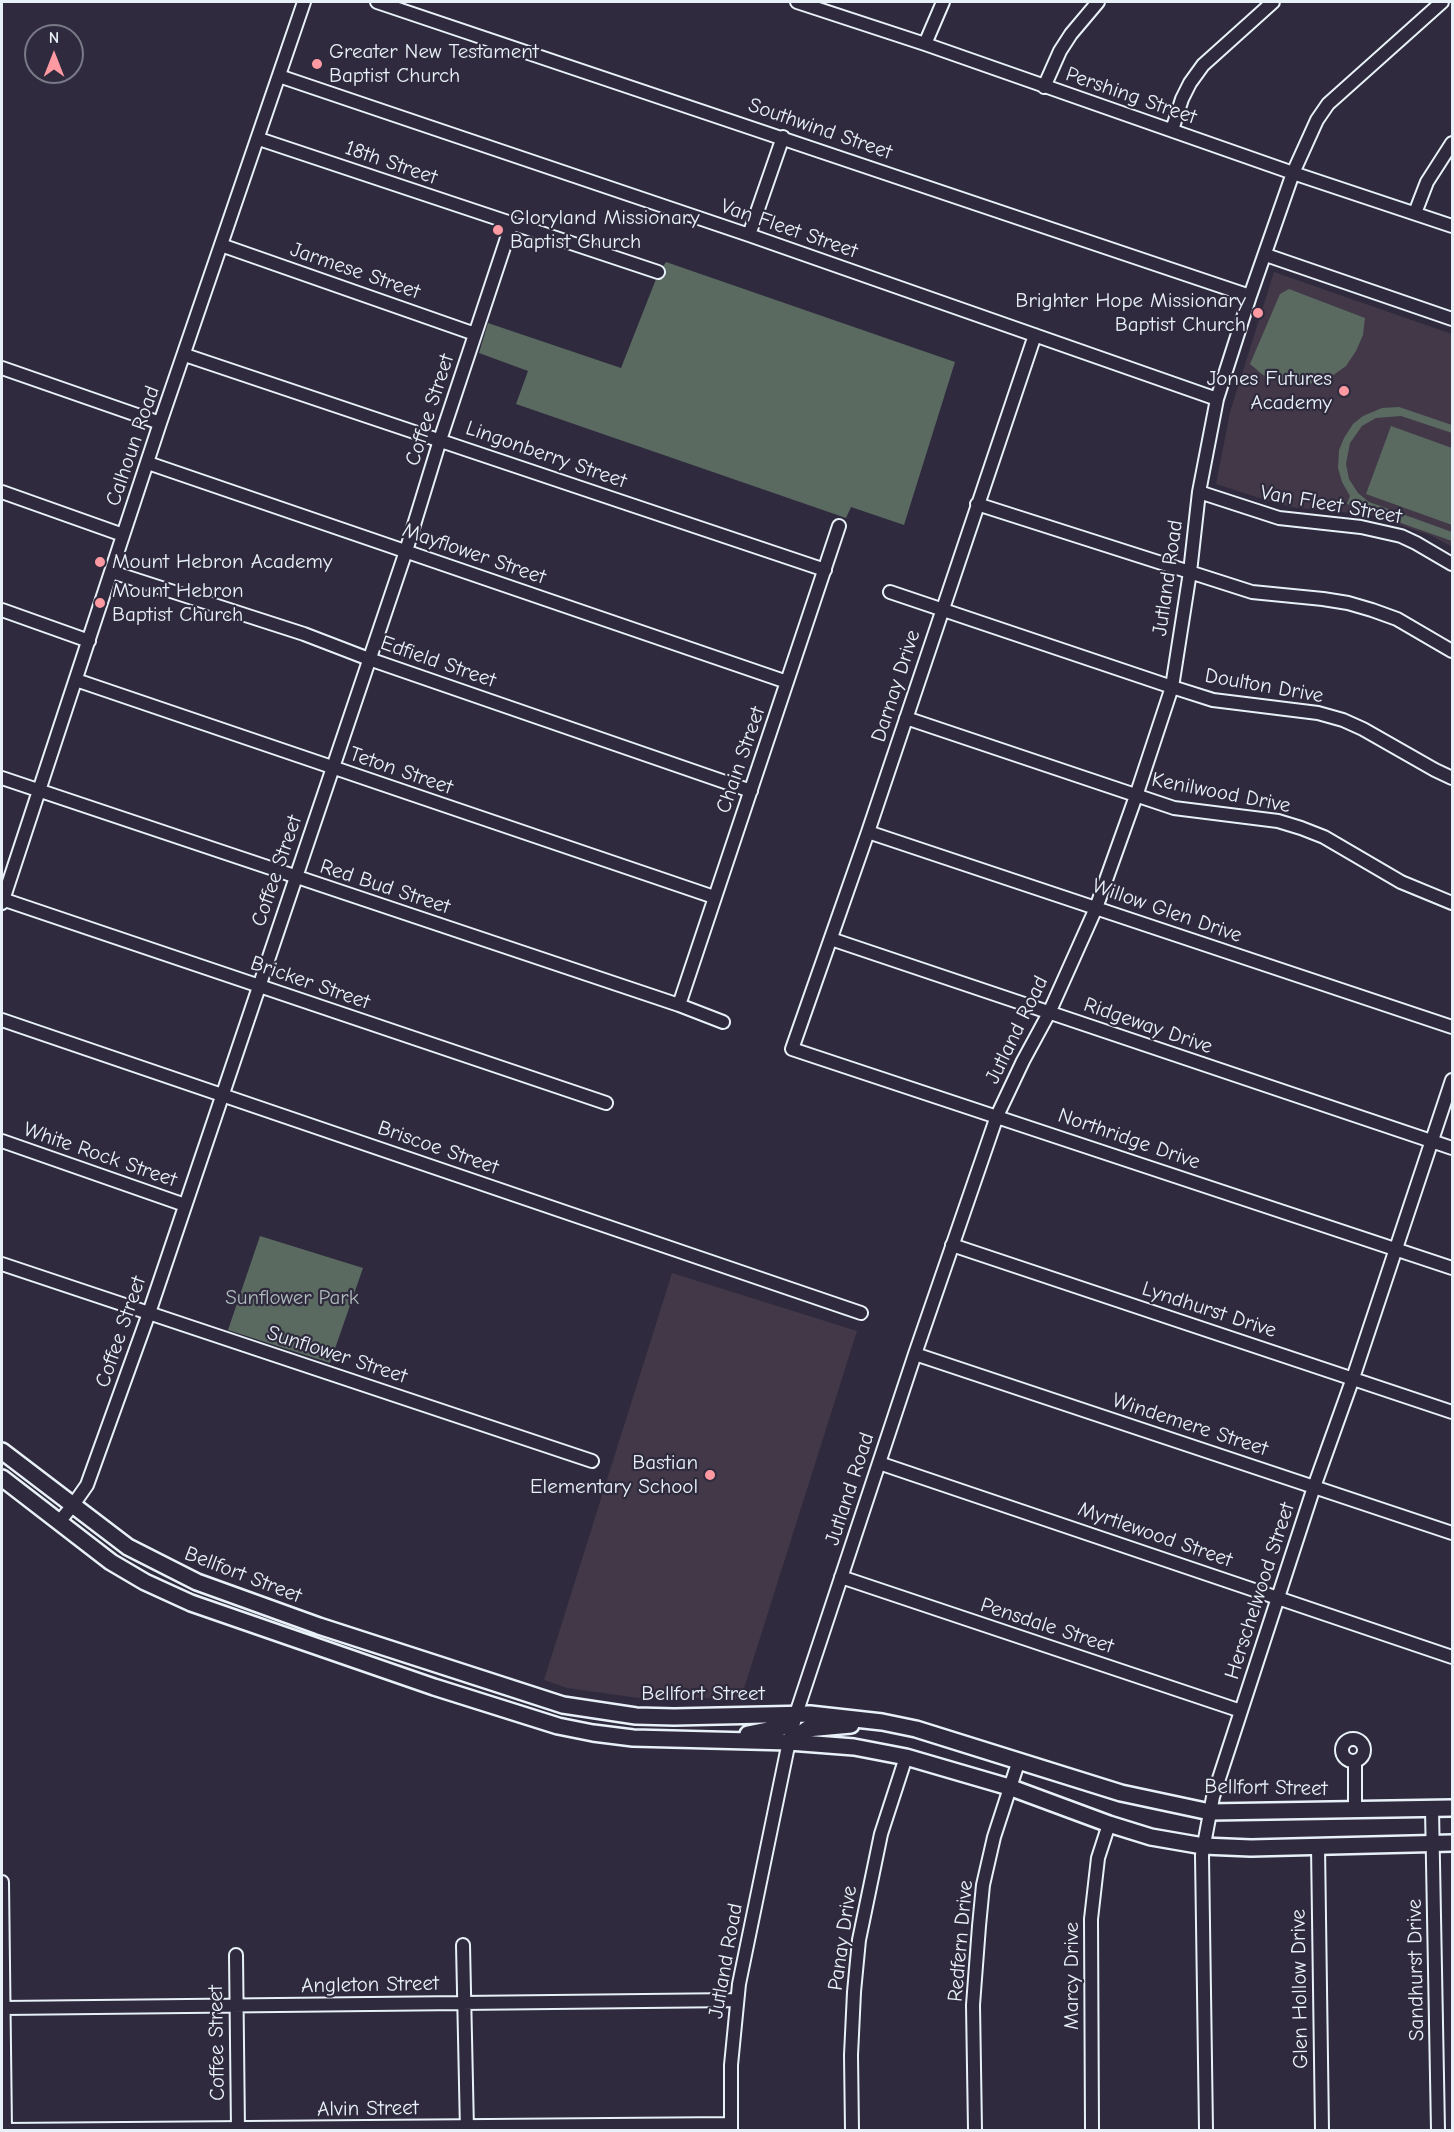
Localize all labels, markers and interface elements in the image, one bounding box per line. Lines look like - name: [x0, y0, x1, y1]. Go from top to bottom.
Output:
- north arrow: [24, 24, 84, 84]
- text: N: [49, 29, 59, 47]
- place label: Greater New Testament Baptist Church: [329, 39, 539, 89]
- marker: Greater New Testament Baptist Church: [310, 57, 324, 71]
- street label: Pershing Street: [1062, 62, 1200, 130]
- street label: Southwind Street: [745, 93, 895, 165]
- street label: 18th Street: [342, 135, 440, 191]
- street label: Van Fleet Street: [717, 194, 861, 264]
- place label: Gloryland Missionary Baptist Church: [510, 205, 700, 255]
- marker: Gloryland Missionary Baptist Church: [491, 223, 505, 237]
- street label: Jarmese Street: [287, 237, 423, 305]
- place label: Brighter Hope Missionary Baptist Church: [1015, 288, 1246, 338]
- marker: Brighter Hope Missionary Baptist Church: [1251, 306, 1265, 320]
- street label: Coffee Street: [400, 351, 460, 469]
- place label: Jones Futures Academy: [1207, 366, 1332, 416]
- street label: Calhoun Road: [101, 383, 165, 509]
- marker: Jones Futures Academy: [1337, 384, 1351, 398]
- street label: Lingonberry Street: [462, 416, 630, 494]
- street label: Van Fleet Street: [1258, 480, 1404, 530]
- street label: Mayflower Street: [399, 518, 549, 590]
- street label: Jutland Road: [1147, 518, 1189, 638]
- place label: Mount Hebron Academy: [112, 549, 332, 575]
- marker: Mount Hebron Academy: [93, 555, 107, 569]
- place label: Mount Hebron Baptist Church: [112, 578, 244, 628]
- marker: Mount Hebron Baptist Church: [93, 596, 107, 610]
- street label: Darnay Drive: [866, 627, 926, 745]
- street label: Edfield Street: [377, 631, 499, 693]
- street label: Doulton Drive: [1203, 663, 1325, 709]
- street label: Chain Street: [711, 703, 771, 817]
- street label: Teton Street: [346, 742, 456, 800]
- street label: Kenilwood Drive: [1149, 767, 1293, 819]
- street label: Coffee Street: [246, 812, 308, 930]
- street label: Red Bud Street: [317, 854, 453, 920]
- street label: Willow Glen Drive: [1089, 874, 1245, 948]
- street label: Bricker Street: [247, 951, 373, 1015]
- street label: Jutland Road: [980, 972, 1054, 1088]
- street label: Ridgeway Drive: [1080, 992, 1216, 1060]
- street label: Northridge Drive: [1055, 1103, 1203, 1175]
- street label: Briscoe Street: [374, 1116, 502, 1180]
- street label: White Rock Street: [20, 1117, 180, 1193]
- street label: Coffee Street: [90, 1273, 152, 1391]
- street label: Lyndhurst Drive: [1139, 1276, 1279, 1344]
- park label: Sunflower Park: [225, 1285, 359, 1311]
- street label: Sunflower Street: [264, 1320, 410, 1390]
- street label: Windemere Street: [1109, 1388, 1271, 1462]
- street label: Jutland Road: [820, 1430, 880, 1548]
- place label: Bastian Elementary School: [530, 1450, 698, 1500]
- marker: Bastian Elementary School: [703, 1468, 717, 1482]
- street label: Myrtlewood Street: [1075, 1497, 1235, 1573]
- street label: Herschelwood Street: [1220, 1499, 1300, 1683]
- street label: Bellfort Street: [181, 1541, 305, 1609]
- street label: Pensdale Street: [977, 1593, 1117, 1659]
- street label: Bellfort Street: [641, 1681, 765, 1707]
- street label: Bellfort Street: [1204, 1774, 1328, 1802]
- street label: Redfern Drive: [943, 1879, 979, 2003]
- street label: Panay Drive: [823, 1884, 863, 1992]
- street label: Sandhurst Drive: [1402, 1899, 1430, 2041]
- street label: Jutland Road: [703, 1901, 749, 2021]
- street label: Glen Hollow Drive: [1286, 1909, 1314, 2069]
- street label: Marcy Drive: [1059, 1922, 1085, 2030]
- street label: Angleton Street: [301, 1971, 439, 1999]
- street label: Coffee Street: [203, 1985, 231, 2101]
- street label: Alvin Street: [317, 2096, 419, 2122]

